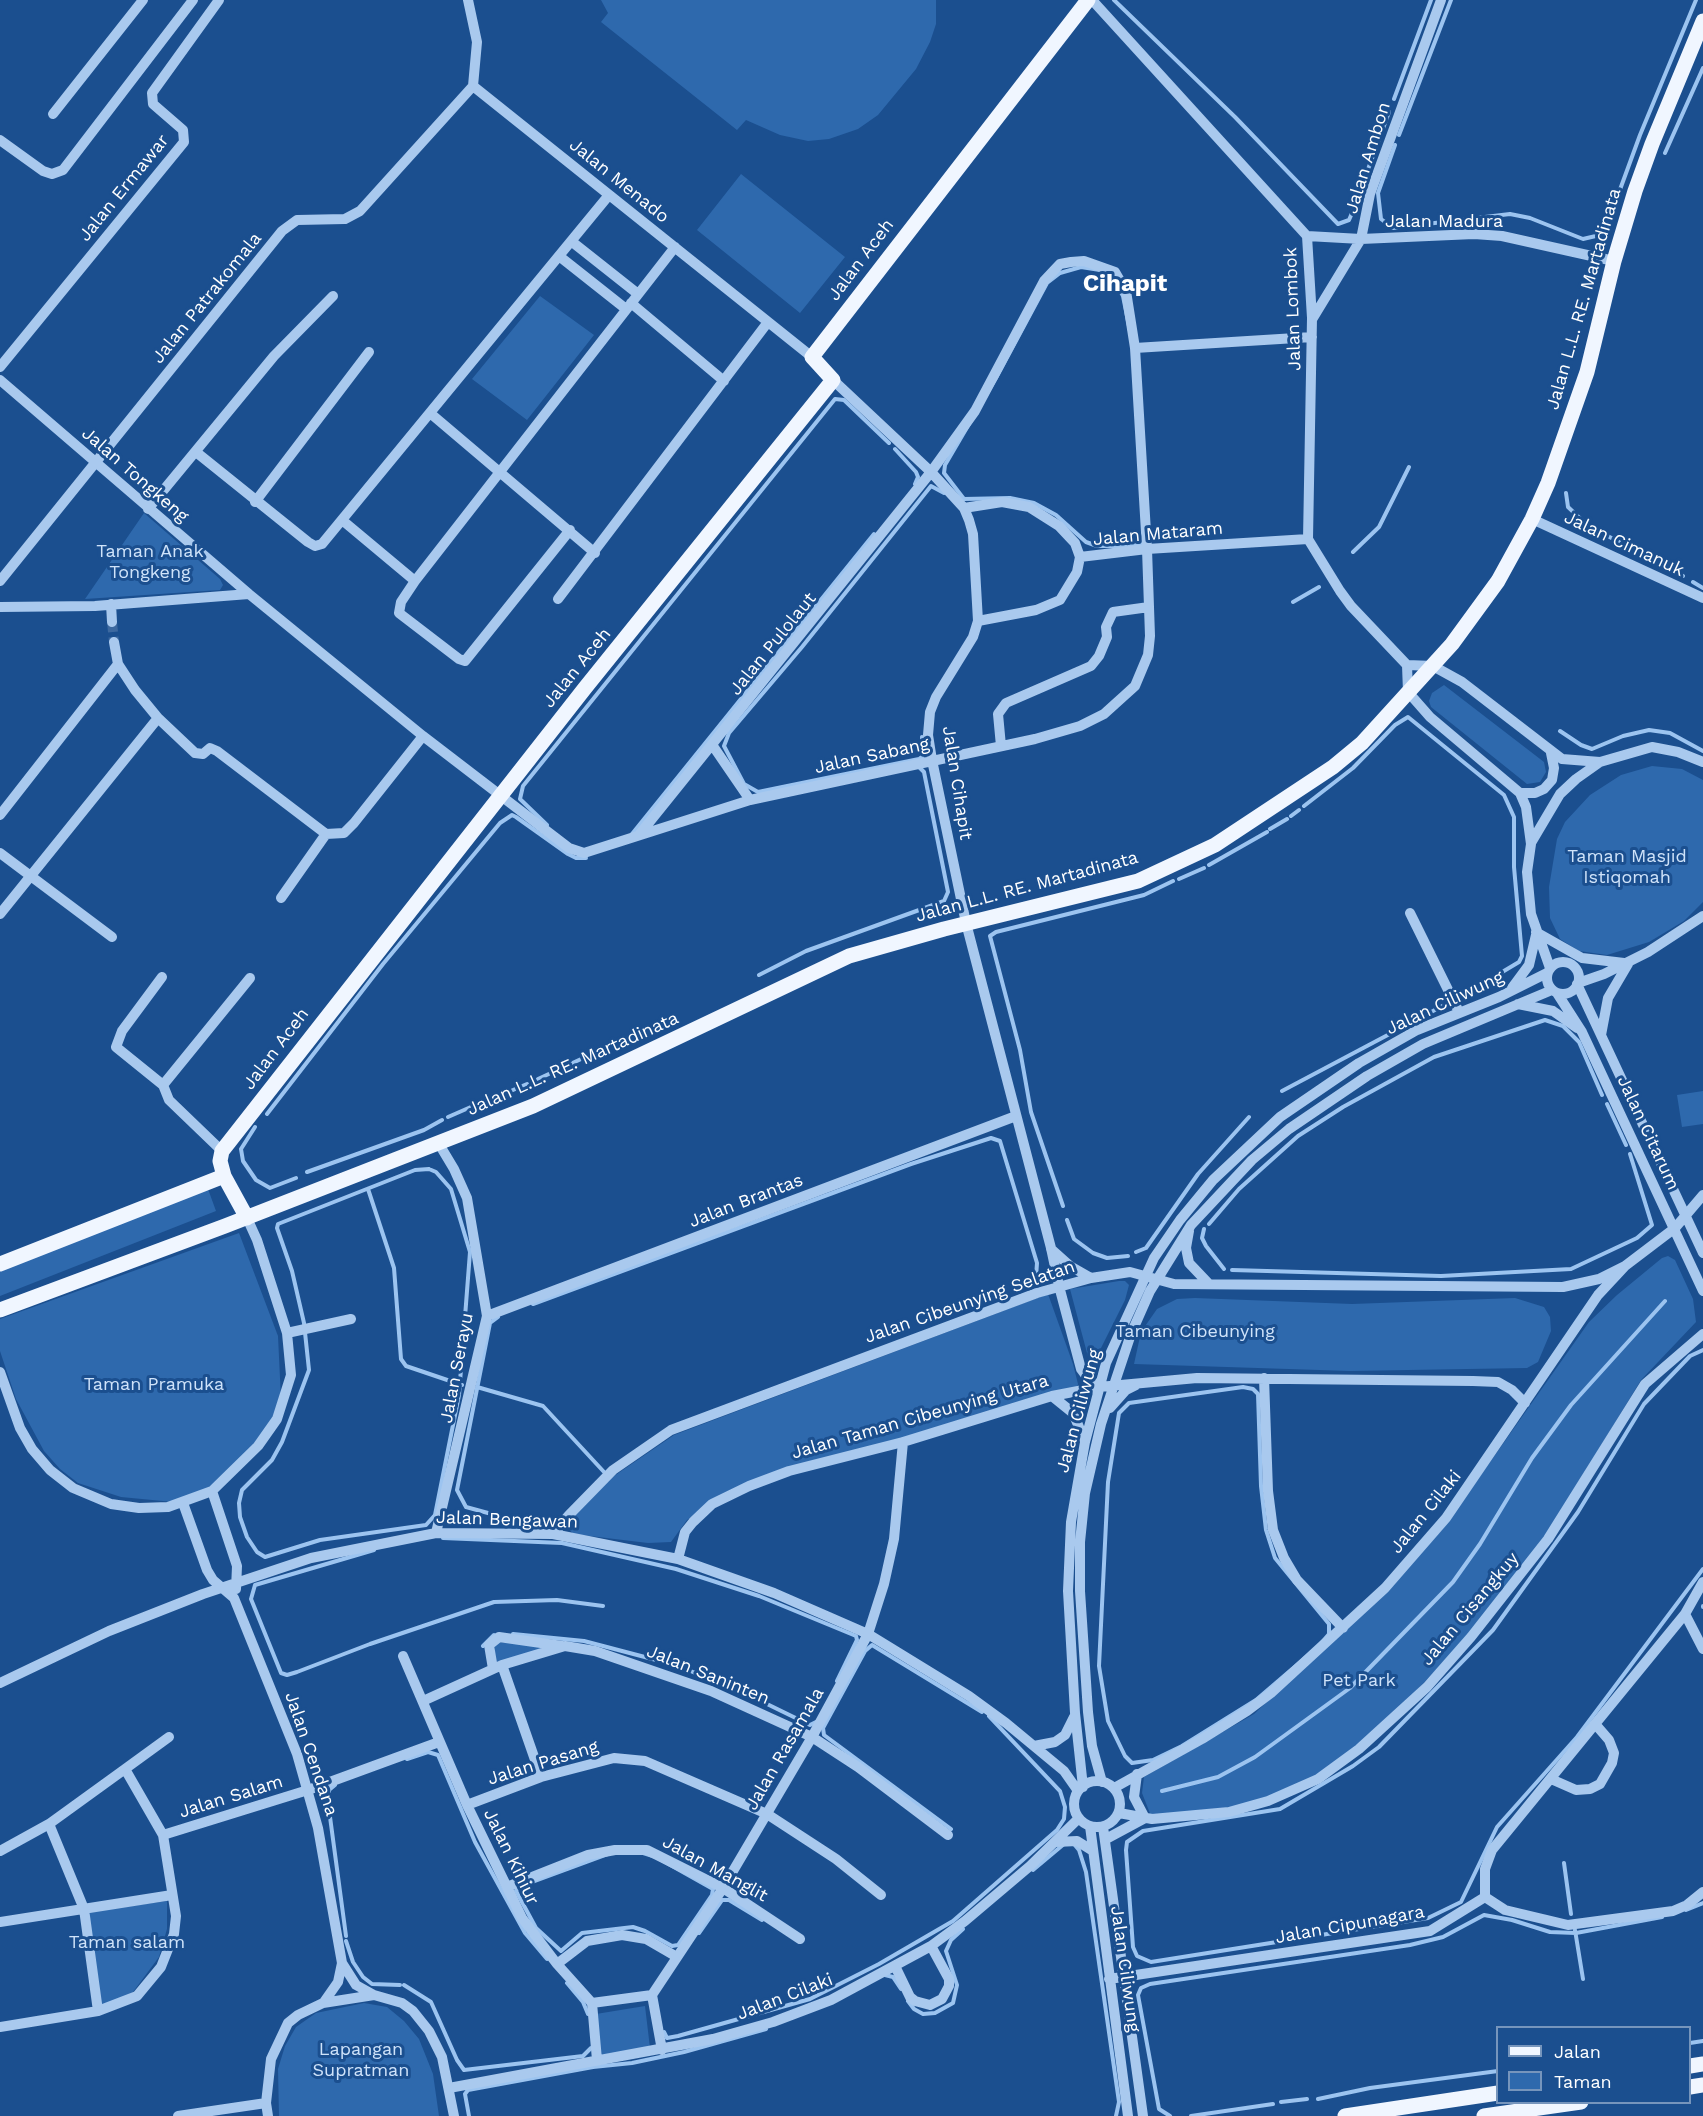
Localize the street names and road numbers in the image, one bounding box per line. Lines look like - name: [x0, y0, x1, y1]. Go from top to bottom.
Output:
- street label: Jalan Ambon: [1341, 100, 1395, 216]
- street label: Jalan Ermawar: [74, 130, 174, 246]
- street label: Jalan Menado: [565, 134, 673, 228]
- street label: Jalan L.L. RE. Martadinata: [1542, 186, 1626, 412]
- street label: Jalan Madura: [1385, 211, 1503, 233]
- street label: Jalan Aceh: [823, 215, 899, 305]
- street label: Jalan Patrakomala: [148, 228, 266, 368]
- street label: Jalan Lombok: [1280, 247, 1306, 371]
- street label: Jalan Tongkeng: [77, 423, 193, 527]
- street label: Jalan Cimanuk: [1561, 507, 1687, 581]
- street label: Jalan Mataram: [1092, 518, 1224, 550]
- street label: Jalan Pulolaut: [725, 588, 821, 700]
- street label: Jalan Aceh: [538, 624, 616, 712]
- street label: Jalan Cihapit: [937, 724, 977, 842]
- street label: Jalan Sabang: [813, 733, 931, 779]
- street label: Jalan L.L. RE. Martadinata: [913, 847, 1141, 927]
- street label: Jalan Ciliwung: [1383, 966, 1507, 1040]
- street label: Jalan Aceh: [238, 1004, 314, 1094]
- street label: Jalan L.L. RE. Martadinata: [464, 1007, 682, 1121]
- street label: Jalan Citarum: [1612, 1072, 1684, 1194]
- street label: Jalan Brantas: [686, 1169, 806, 1233]
- street label: Jalan Cibeunying Selatan: [862, 1256, 1078, 1348]
- street label: Jalan Serayu: [436, 1311, 478, 1425]
- street label: Jalan Ciliwung: [1052, 1347, 1106, 1475]
- street label: Jalan Taman Cibeunying Utara: [789, 1370, 1051, 1464]
- street label: Jalan Cilaki: [1386, 1466, 1466, 1558]
- street label: Jalan Bengawan: [436, 1507, 578, 1533]
- street label: Jalan Cisangkuy: [1416, 1548, 1524, 1670]
- street label: Jalan Saninten: [643, 1641, 773, 1709]
- street label: Jalan Rasamala: [741, 1684, 829, 1814]
- street label: Jalan Cendana: [280, 1689, 342, 1819]
- street label: Jalan Pasang: [485, 1736, 601, 1790]
- street label: Jalan Salam: [176, 1771, 286, 1823]
- street label: Jalan Kihiur: [478, 1806, 544, 1908]
- street label: Jalan Manglit: [659, 1831, 771, 1907]
- street label: Jalan Cipunagara: [1274, 1901, 1426, 1949]
- street label: Jalan Ciliwung: [1105, 1904, 1145, 2034]
- street label: Jalan Cilaki: [734, 1969, 836, 2025]

